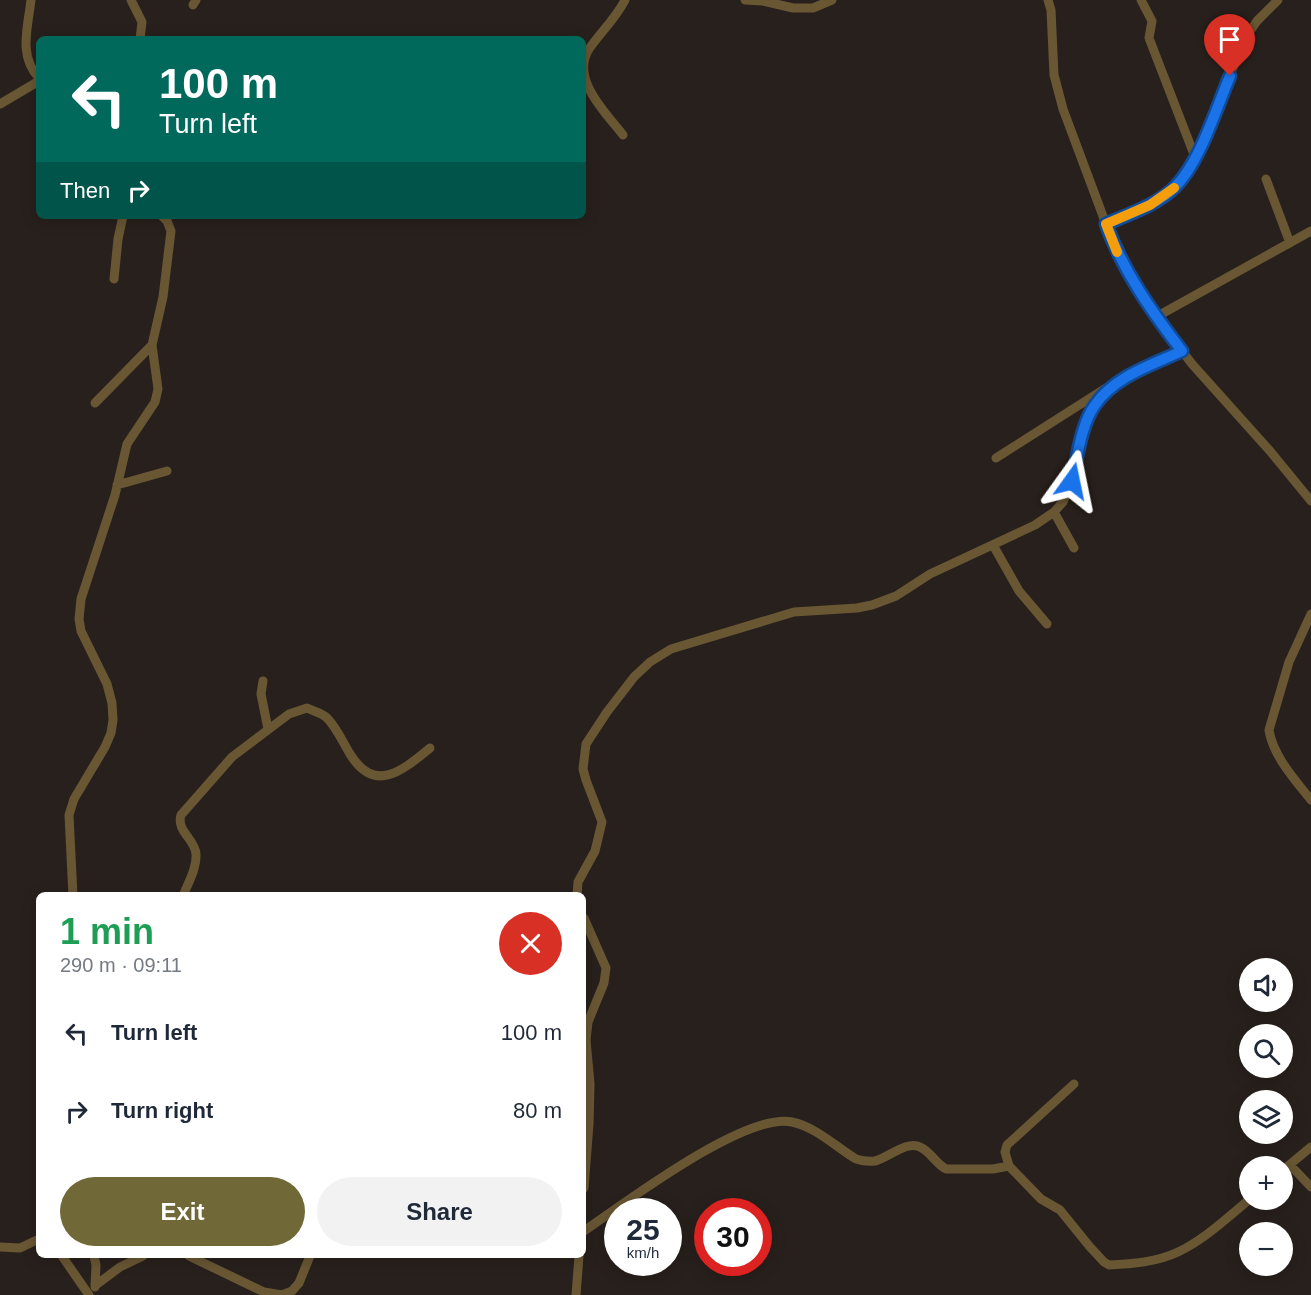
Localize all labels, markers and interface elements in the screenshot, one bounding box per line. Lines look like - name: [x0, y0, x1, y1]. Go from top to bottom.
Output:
- pin: [1204, 14, 1255, 76]
- icon: arrive: [1213, 23, 1246, 56]
- icon: left: [60, 60, 138, 138]
- text: 100 m: [159, 60, 278, 107]
- text: Turn left: [159, 109, 257, 139]
- icon: right: [122, 174, 155, 207]
- text: Then: [60, 178, 110, 203]
- position arrow: [1040, 449, 1104, 513]
- text: 1 min: [60, 911, 154, 952]
- button: close: [499, 912, 562, 975]
- text: 290 m · 09:11: [60, 954, 182, 976]
- map controls: [1239, 958, 1293, 1276]
- button: sound: [1239, 958, 1293, 1012]
- icon: left: [60, 1017, 93, 1050]
- text: Turn left: [111, 1020, 197, 1045]
- text: 100 m: [501, 1020, 562, 1045]
- button: search: [1239, 1024, 1293, 1078]
- button: layers: [1239, 1090, 1293, 1144]
- icon: right: [60, 1095, 93, 1128]
- text: Turn right: [111, 1098, 213, 1123]
- text: 80 m: [513, 1098, 562, 1123]
- button: +: [1239, 1156, 1293, 1210]
- button: Exit: [60, 1177, 305, 1246]
- button: Share: [317, 1177, 562, 1246]
- speed limit sign: 30: [694, 1198, 772, 1276]
- text: 25: [626, 1213, 660, 1246]
- button: −: [1239, 1222, 1293, 1276]
- text: km/h: [627, 1244, 659, 1261]

